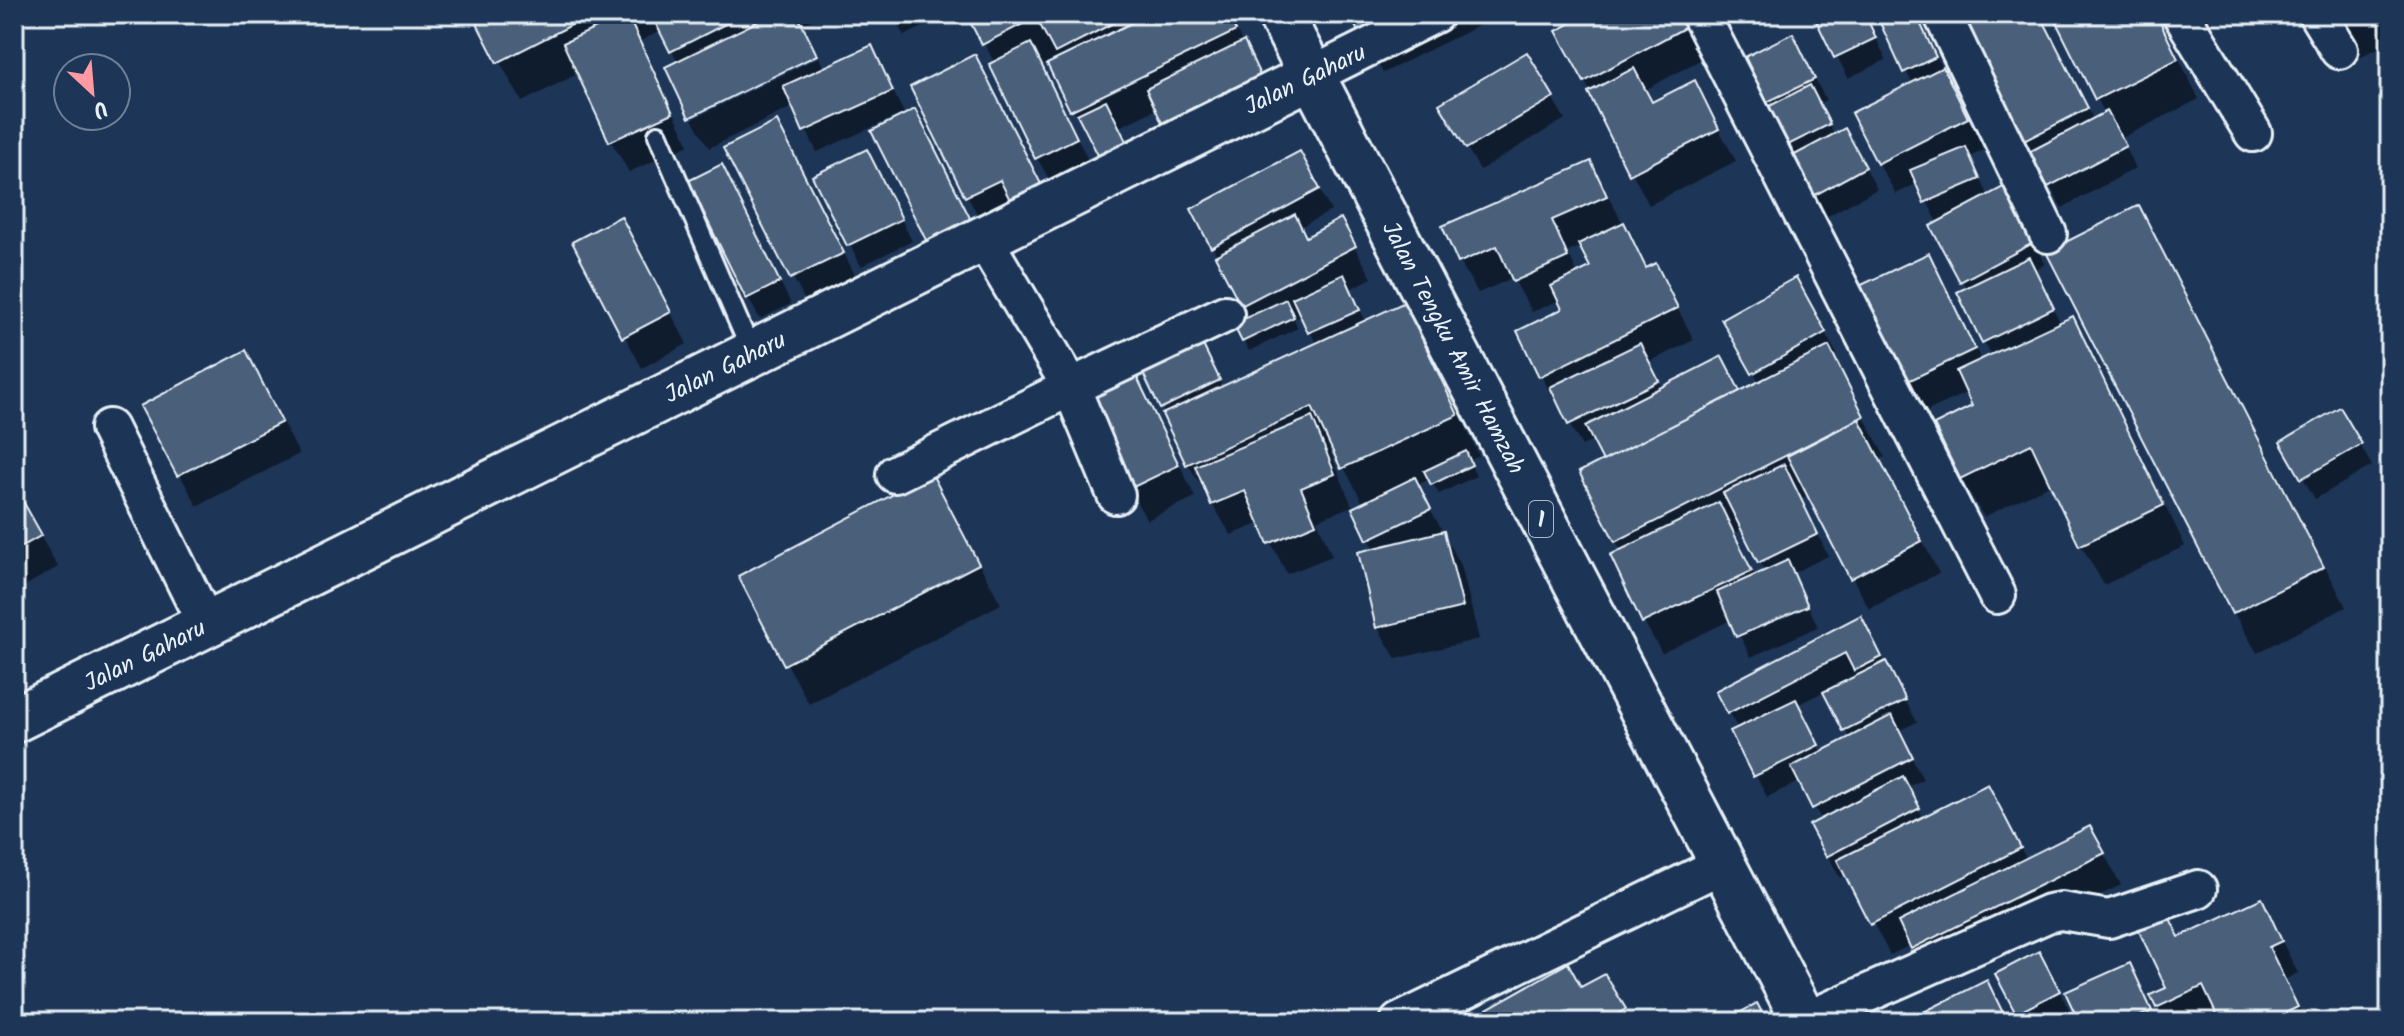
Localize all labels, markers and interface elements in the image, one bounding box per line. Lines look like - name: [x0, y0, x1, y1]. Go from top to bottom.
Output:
- street label: Jalan Gaharu: [1238, 34, 1374, 127]
- north arrow: [52, 52, 132, 132]
- text: U: [86, 89, 113, 126]
- street label: Jalan Tengku Amir Hamzah: [1370, 215, 1534, 482]
- street label: Jalan Gaharu: [658, 321, 794, 415]
- road number: 1: [1529, 501, 1553, 537]
- street label: Jalan Gaharu: [78, 609, 213, 703]

